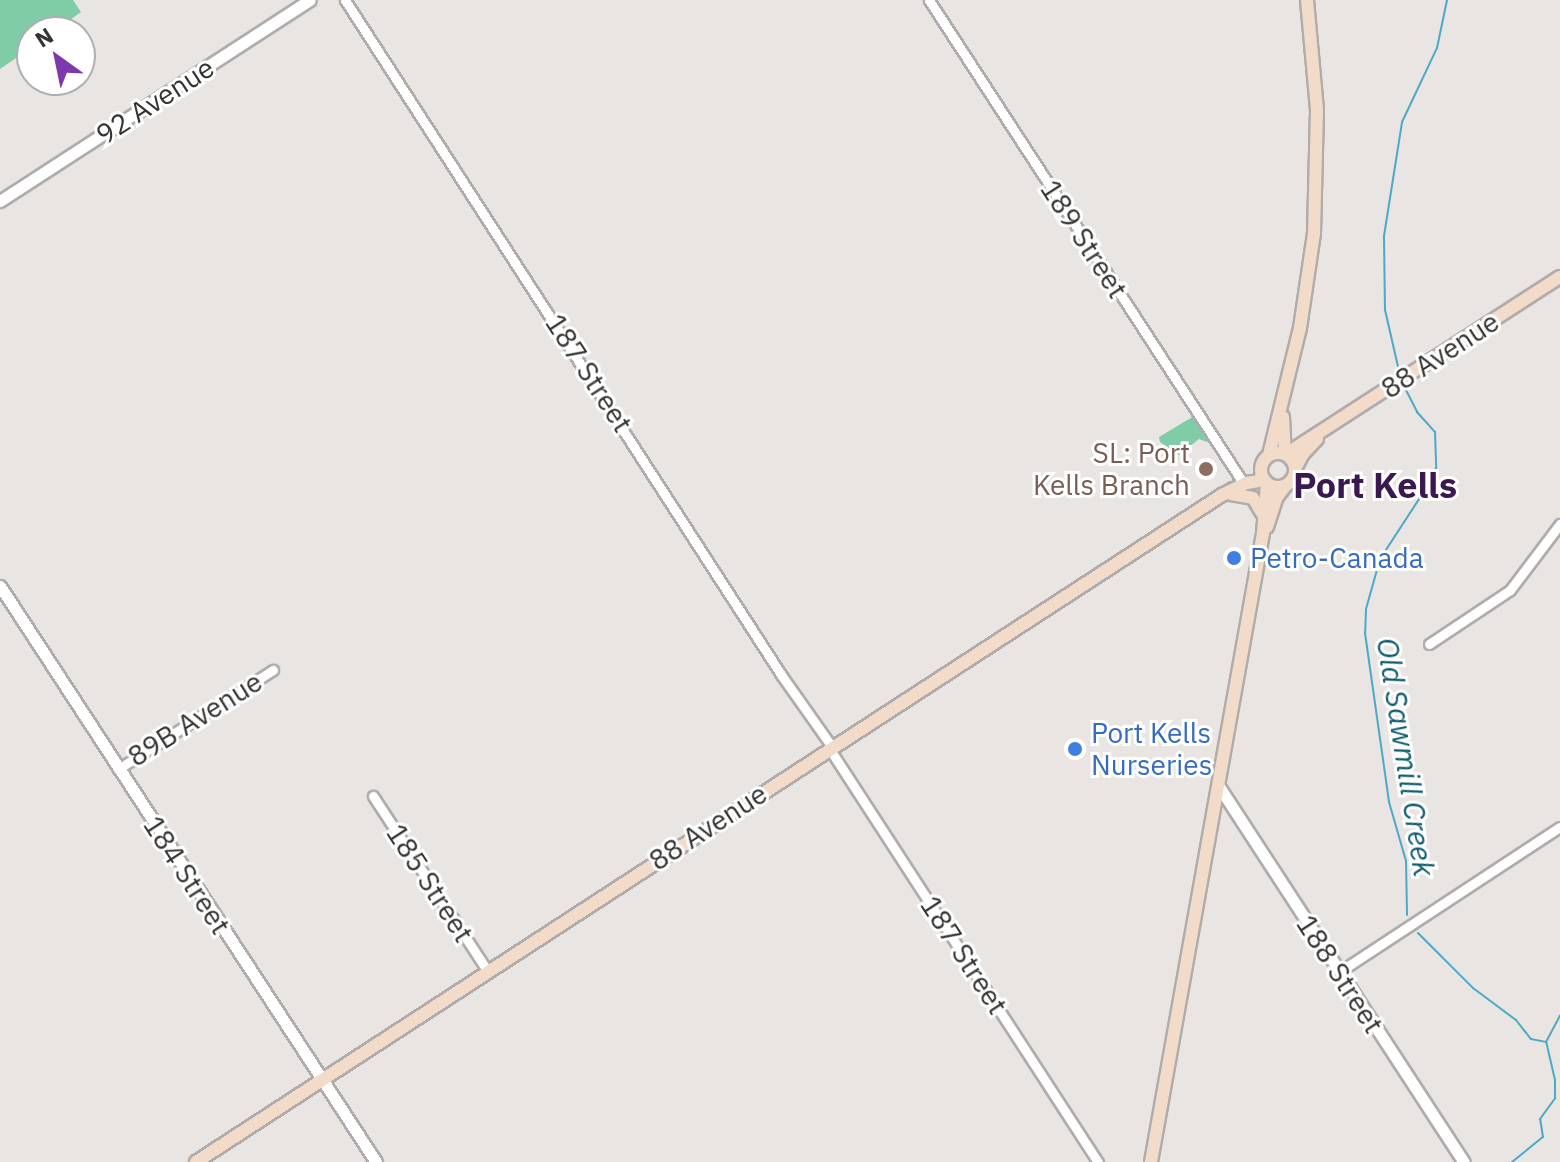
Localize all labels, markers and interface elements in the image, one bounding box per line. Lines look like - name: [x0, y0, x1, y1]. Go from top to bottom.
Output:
- north arrow: [16, 16, 96, 96]
- text: N: [29, 21, 58, 54]
- street label: 92 Avenue: [90, 51, 220, 151]
- street label: 189 Street: [1033, 174, 1135, 304]
- street label: 88 Avenue: [1375, 305, 1505, 405]
- street label: 187 Street: [538, 308, 640, 438]
- place label: SL: Port Kells Branch: [1033, 436, 1190, 502]
- marker: SL: Port Kells Branch: [1197, 460, 1215, 478]
- district label: Port Kells: [1293, 463, 1457, 507]
- place label: Petro-Canada: [1250, 541, 1424, 575]
- marker: Petro-Canada: [1225, 549, 1243, 567]
- water label: Old Sawmill Creek: [1369, 635, 1443, 879]
- street label: 89B Avenue: [122, 664, 268, 774]
- place label: Port Kells Nurseries: [1091, 716, 1212, 782]
- marker: Port Kells Nurseries: [1066, 740, 1084, 758]
- street label: 88 Avenue: [643, 777, 773, 877]
- street label: 184 Street: [136, 810, 238, 940]
- street label: 185 Street: [379, 818, 481, 948]
- street label: 187 Street: [913, 890, 1015, 1020]
- street label: 188 Street: [1289, 909, 1391, 1039]

